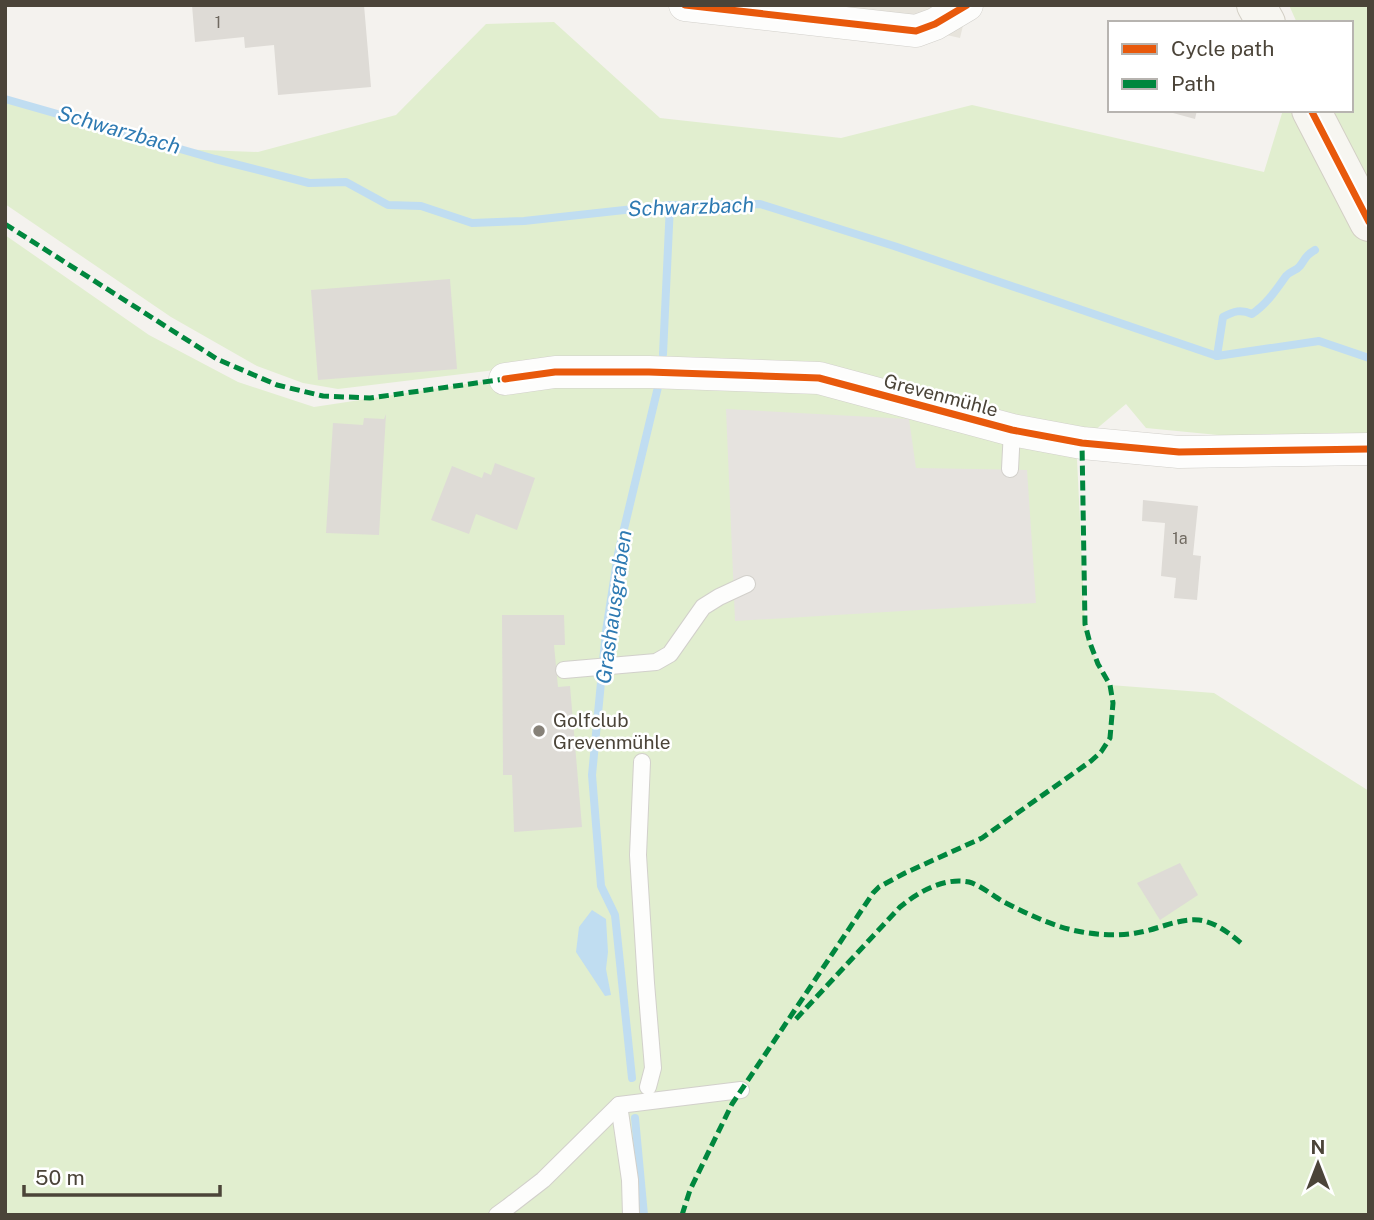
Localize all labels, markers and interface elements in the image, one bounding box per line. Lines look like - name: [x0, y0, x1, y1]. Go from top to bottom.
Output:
- house number: 1: [215, 13, 221, 32]
- legend: [1108, 21, 1353, 112]
- text: Cycle path: [1171, 36, 1274, 61]
- text: Path: [1171, 71, 1216, 96]
- water label: Schwarzbach: [55, 100, 183, 159]
- water label: Schwarzbach: [627, 192, 755, 221]
- street label: Grevenmühle: [881, 369, 1001, 421]
- water label: Grashausgraben: [590, 528, 637, 685]
- house number: 1a: [1172, 529, 1188, 548]
- place label: Golfclub Grevenmühle: [553, 709, 670, 753]
- marker: Golfclub Grevenmühle: [531, 723, 547, 739]
- north arrow: [1283, 1129, 1353, 1199]
- text: N: [1311, 1136, 1325, 1158]
- scale bar: [24, 1154, 220, 1198]
- text: 50 m: [35, 1165, 85, 1190]

